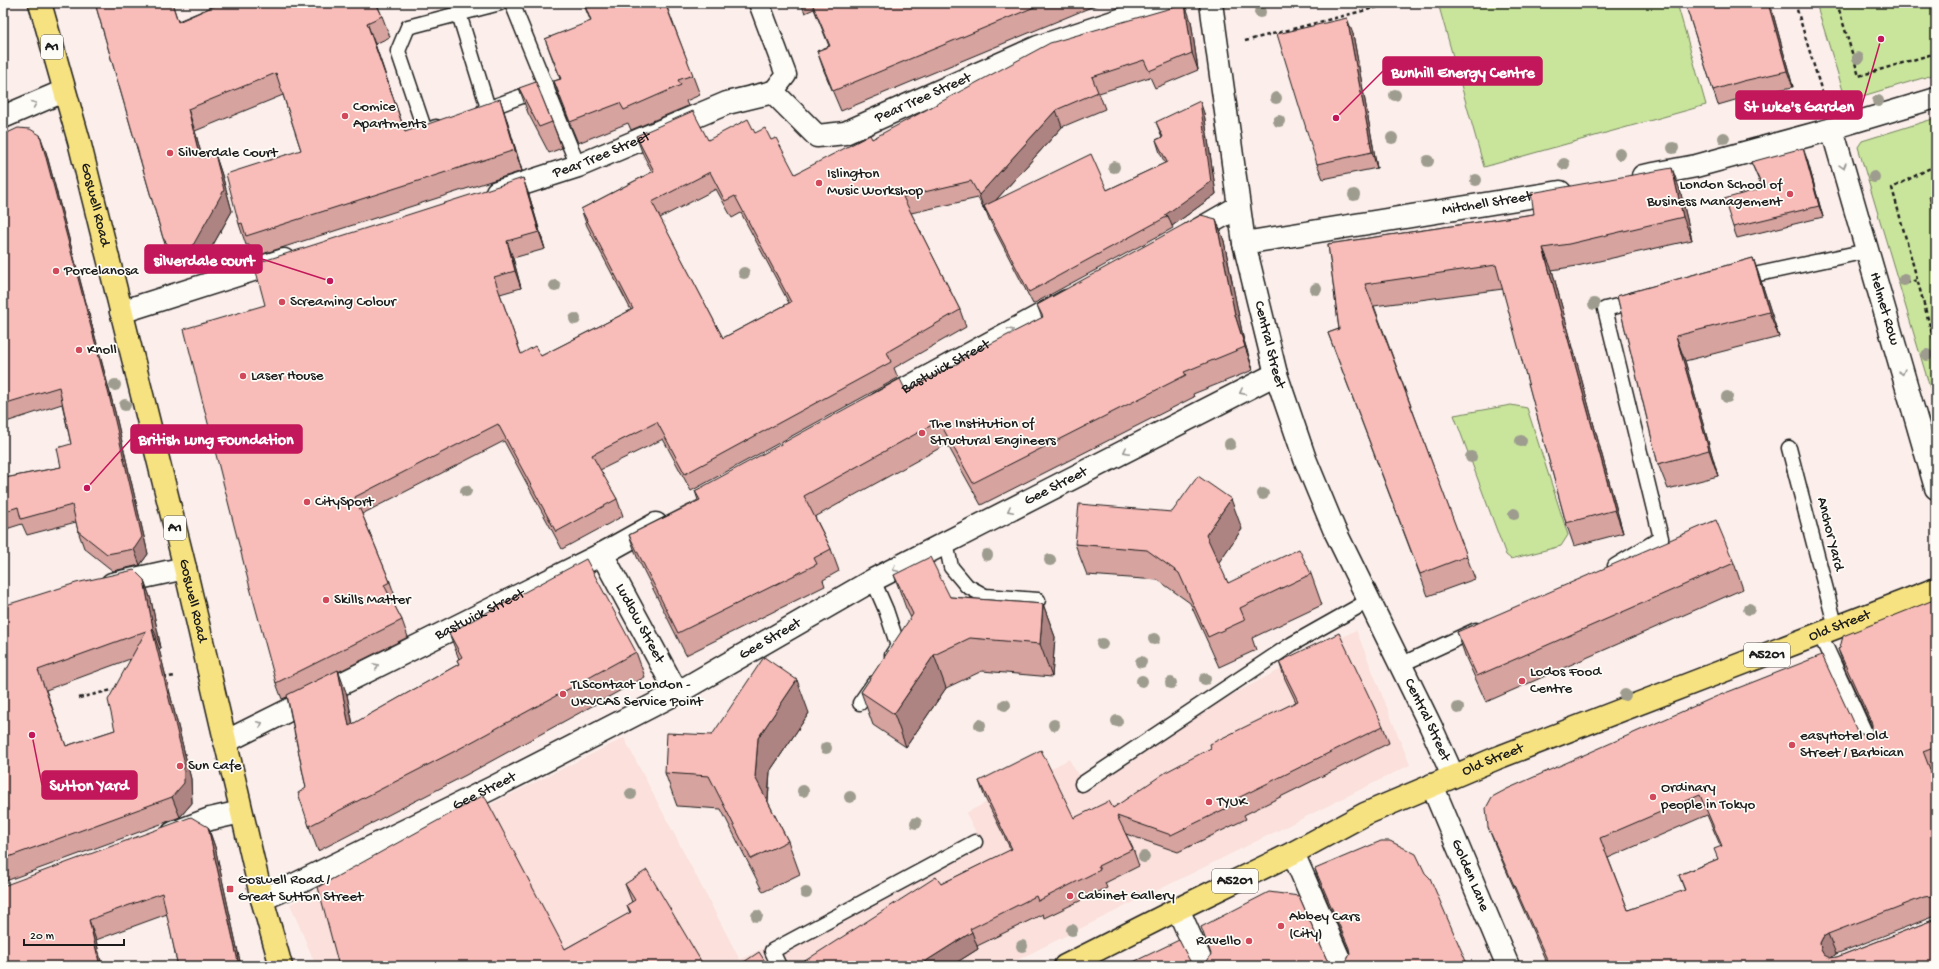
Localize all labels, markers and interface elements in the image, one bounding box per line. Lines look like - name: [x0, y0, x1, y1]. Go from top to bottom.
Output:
- road number: A1: [41, 35, 63, 59]
- callout: Bunhill Energy Centre: [1383, 57, 1542, 85]
- text: Bunhill Energy Centre: [1390, 65, 1535, 84]
- street label: Pear Tree Street: [871, 68, 976, 128]
- callout: St Luke's Garden: [1736, 91, 1862, 119]
- place label: Comice Apartments: [353, 98, 427, 133]
- text: St Luke's Garden: [1744, 99, 1854, 118]
- one-way arrow: [30, 100, 37, 108]
- marker: Comice Apartments: [340, 111, 350, 121]
- street label: Pear Tree Street: [550, 127, 655, 183]
- place label: Silverdale Court: [178, 144, 279, 162]
- marker: Silverdale Court: [165, 148, 175, 158]
- street label: Goswell Road: [76, 161, 114, 249]
- one-way arrow: [1838, 163, 1847, 170]
- place label: Islington Music Workshop: [827, 165, 924, 200]
- place label: London School of Business Management: [1646, 176, 1784, 211]
- marker: Islington Music Workshop: [814, 178, 824, 188]
- street label: Mitchell Street: [1441, 187, 1535, 220]
- marker: London School of Business Management: [1785, 189, 1795, 199]
- callout: silverdale court: [145, 245, 262, 273]
- text: silverdale court: [153, 253, 256, 272]
- place label: Porcelanosa: [63, 262, 139, 280]
- marker: Porcelanosa: [51, 266, 61, 276]
- street label: Helmet Row: [1865, 270, 1903, 348]
- place label: Screaming Colour: [290, 293, 398, 311]
- marker: Screaming Colour: [277, 297, 287, 307]
- street label: Central Street: [1249, 299, 1290, 393]
- one-way arrow: [1007, 329, 1014, 336]
- street label: Bastwick Street: [898, 335, 995, 399]
- place label: Knoll: [87, 341, 117, 359]
- marker: Knoll: [74, 345, 84, 355]
- place label: Laser House: [251, 367, 324, 385]
- one-way arrow: [1897, 368, 1906, 375]
- marker: Laser House: [238, 371, 248, 381]
- one-way arrow: [1239, 387, 1246, 395]
- place label: The Institution of Structural Engineers: [929, 415, 1056, 450]
- callout: British Lung Foundation: [131, 425, 302, 453]
- marker: The Institution of Structural Engineers: [917, 428, 927, 438]
- text: British Lung Foundation: [137, 432, 294, 451]
- one-way arrow: [1123, 446, 1130, 454]
- street label: Gee Street: [1021, 462, 1092, 510]
- place label: CitySport: [315, 493, 375, 511]
- street label: Anchor Yard: [1812, 495, 1848, 574]
- marker: CitySport: [302, 497, 312, 507]
- one-way arrow: [1007, 506, 1015, 513]
- road number: A1: [164, 516, 186, 540]
- street label: Goswell Road: [174, 557, 211, 645]
- one-way arrow: [891, 565, 899, 572]
- street label: Ludlow Street: [611, 581, 669, 668]
- street label: Bastwick Street: [431, 584, 530, 645]
- place label: Skills Matter: [334, 591, 412, 609]
- marker: Skills Matter: [321, 595, 331, 605]
- street label: Old Street: [1806, 605, 1875, 646]
- street label: Gee Street: [736, 613, 806, 664]
- road number: A5201: [1744, 643, 1790, 667]
- place label: Lodos Food Centre: [1530, 663, 1602, 698]
- one-way arrow: [372, 664, 380, 671]
- street label: Central Street: [1400, 675, 1455, 766]
- place label: TLScontact London - UKVCAS Service Point: [570, 676, 704, 711]
- marker: Lodos Food Centre: [1517, 676, 1527, 686]
- marker: TLScontact London - UKVCAS Service Point: [558, 689, 568, 699]
- one-way arrow: [256, 722, 263, 729]
- place label: easyHotel Old Street / Barbican: [1800, 727, 1904, 762]
- street label: Old Street: [1459, 739, 1528, 781]
- marker: easyHotel Old Street / Barbican: [1787, 740, 1797, 750]
- place label: Sun Cafe: [188, 757, 242, 775]
- marker: Sun Cafe: [175, 761, 185, 771]
- street label: Gee Street: [450, 767, 521, 815]
- callout: Sutton Yard: [42, 771, 137, 799]
- text: Sutton Yard: [49, 778, 130, 797]
- place label: Ordinary people in Tokyo: [1660, 779, 1755, 814]
- marker: Ordinary people in Tokyo: [1648, 792, 1658, 802]
- place label: TYUK: [1216, 793, 1248, 811]
- marker: TYUK: [1204, 797, 1214, 807]
- street label: Golden Lane: [1447, 837, 1493, 914]
- road number: A5201: [1212, 869, 1258, 893]
- place label: Goswell Road / Great Sutton Street: [238, 871, 365, 906]
- marker: Goswell Road / Great Sutton Street: [225, 884, 235, 894]
- place label: Cabinet Gallery: [1078, 887, 1176, 905]
- marker: Cabinet Gallery: [1065, 891, 1075, 901]
- place label: Abbey Cars (City): [1289, 908, 1360, 943]
- scale bar: [24, 921, 124, 947]
- marker: Abbey Cars (City): [1276, 921, 1286, 931]
- text: 20 m: [30, 930, 55, 944]
- place label: Ravello: [1196, 932, 1241, 950]
- marker: Ravello: [1244, 936, 1254, 946]

